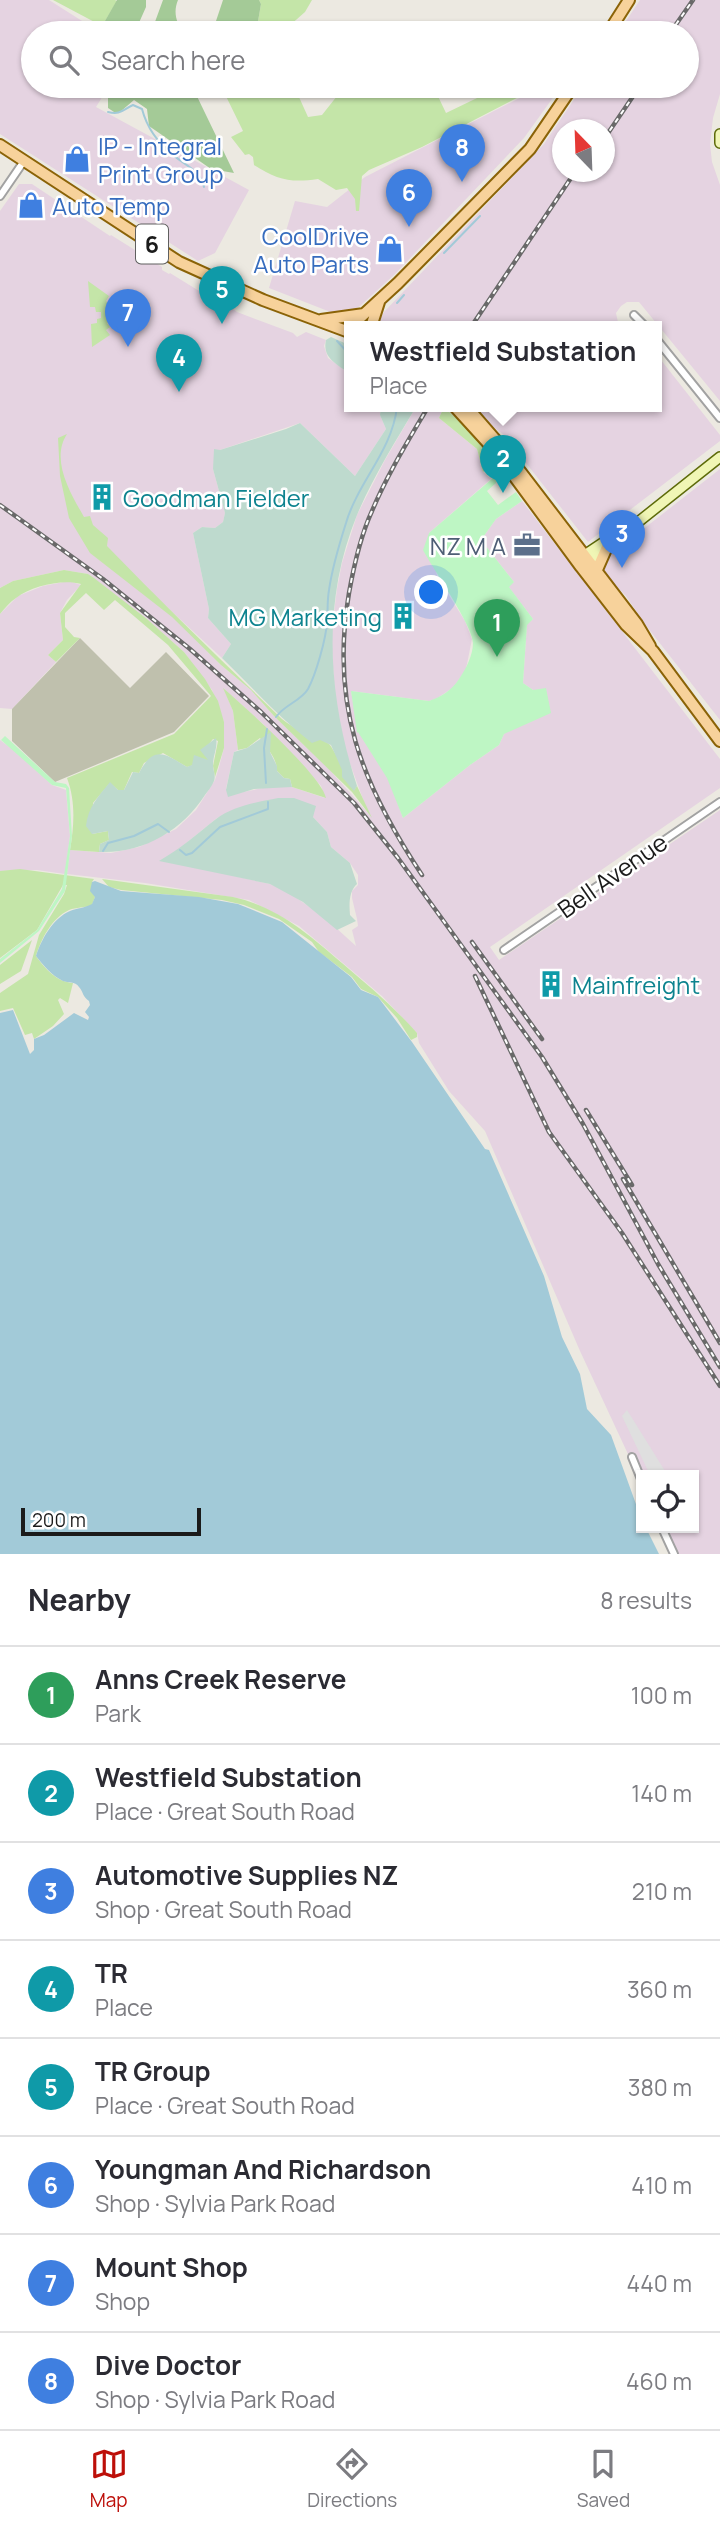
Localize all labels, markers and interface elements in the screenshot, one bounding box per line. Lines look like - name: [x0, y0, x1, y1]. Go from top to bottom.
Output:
- search box: [21, 21, 699, 98]
- icon: search: [45, 41, 83, 79]
- text: Search here: [101, 42, 246, 78]
- north arrow: [552, 119, 615, 182]
- pin: 8: [439, 124, 485, 182]
- place label: IP - Integral Print Group: [98, 129, 223, 190]
- shop icon: IP - Integral Print Group: [62, 144, 92, 174]
- pin: 6: [386, 169, 432, 227]
- place label: Auto Temp: [52, 189, 170, 222]
- shop icon: Auto Temp: [16, 190, 46, 220]
- place label: CoolDrive Auto Parts: [253, 219, 369, 280]
- road number: 6: [136, 224, 168, 264]
- shop icon: CoolDrive Auto Parts: [375, 234, 405, 264]
- pin: 5: [199, 266, 245, 324]
- pin: 7: [105, 289, 151, 347]
- popup: [344, 321, 662, 412]
- text: Westfield Substation: [370, 333, 636, 369]
- pin: 4: [156, 334, 202, 392]
- text: Place: [370, 369, 428, 401]
- pin: 2: [480, 435, 526, 493]
- place label: Goodman Fielder: [123, 481, 310, 514]
- building icon: Goodman Fielder: [87, 482, 117, 512]
- pin: 3: [599, 510, 645, 568]
- place label: NZ M A: [430, 529, 506, 562]
- office icon: NZ M A: [512, 530, 542, 560]
- your location: [414, 575, 448, 609]
- pin: 1: [474, 599, 520, 657]
- place label: MG Marketing: [229, 600, 382, 633]
- building icon: MG Marketing: [388, 601, 418, 631]
- street label: Bell Avenue: [551, 825, 673, 925]
- place label: Mainfreight: [572, 968, 700, 1001]
- building icon: Mainfreight: [536, 969, 566, 999]
- map controls: [636, 1470, 699, 1533]
- button: locate: [636, 1470, 699, 1533]
- scale bar: [21, 1505, 201, 1537]
- text: 200 m: [32, 1507, 86, 1533]
- text: Nearby: [28, 1579, 131, 1620]
- text: 8 results: [600, 1584, 692, 1616]
- text: Anns Creek Reserve: [95, 1661, 346, 1697]
- text: 1: [46, 1679, 56, 1711]
- text: 100 m: [631, 1679, 692, 1711]
- text: Park: [95, 1697, 141, 1729]
- text: Westfield Substation: [95, 1759, 362, 1795]
- text: 2: [44, 1777, 58, 1809]
- text: 140 m: [631, 1777, 692, 1809]
- text: Place · Great South Road: [95, 1795, 355, 1827]
- text: Automotive Supplies NZ: [95, 1857, 399, 1893]
- text: 3: [44, 1875, 58, 1907]
- text: 210 m: [632, 1875, 692, 1907]
- text: Shop · Great South Road: [95, 1893, 352, 1925]
- text: TR: [95, 1955, 128, 1991]
- text: 4: [44, 1973, 58, 2005]
- text: 360 m: [627, 1973, 692, 2005]
- text: Place: [95, 1991, 153, 2023]
- text: TR Group: [95, 2053, 211, 2089]
- text: 5: [44, 2071, 58, 2103]
- text: 380 m: [628, 2071, 692, 2103]
- text: Place · Great South Road: [95, 2089, 355, 2121]
- text: Youngman And Richardson: [95, 2151, 431, 2187]
- text: 6: [44, 2169, 58, 2201]
- text: 410 m: [631, 2169, 692, 2201]
- text: Shop · Sylvia Park Road: [95, 2187, 335, 2219]
- text: Mount Shop: [95, 2249, 248, 2285]
- text: 7: [45, 2267, 57, 2299]
- text: 440 m: [627, 2267, 692, 2299]
- text: Shop: [95, 2285, 150, 2317]
- text: Dive Doctor: [95, 2347, 241, 2383]
- text: 8: [44, 2365, 58, 2397]
- text: 460 m: [626, 2365, 692, 2397]
- text: Shop · Sylvia Park Road: [95, 2383, 335, 2415]
- tab: Map: [90, 2445, 128, 2513]
- tab: Directions: [307, 2445, 397, 2513]
- tab: Saved: [577, 2445, 630, 2513]

